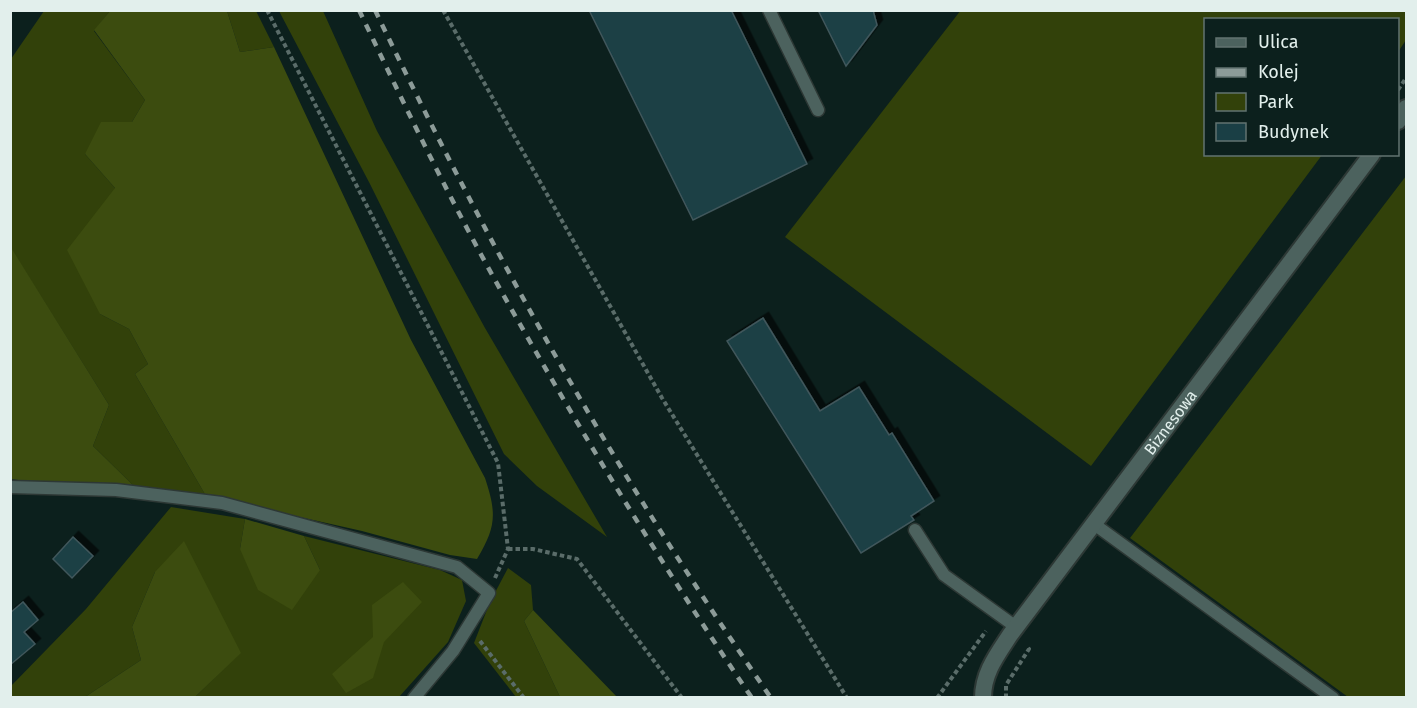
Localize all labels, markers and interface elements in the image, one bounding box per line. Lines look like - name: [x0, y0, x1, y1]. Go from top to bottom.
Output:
- legend: [1204, 18, 1399, 156]
- text: Ulica: [1258, 31, 1298, 53]
- text: Kolej: [1258, 61, 1299, 83]
- text: Park: [1258, 91, 1294, 113]
- text: Budynek: [1258, 121, 1329, 143]
- street label: Biznesowa: [1140, 386, 1201, 459]

